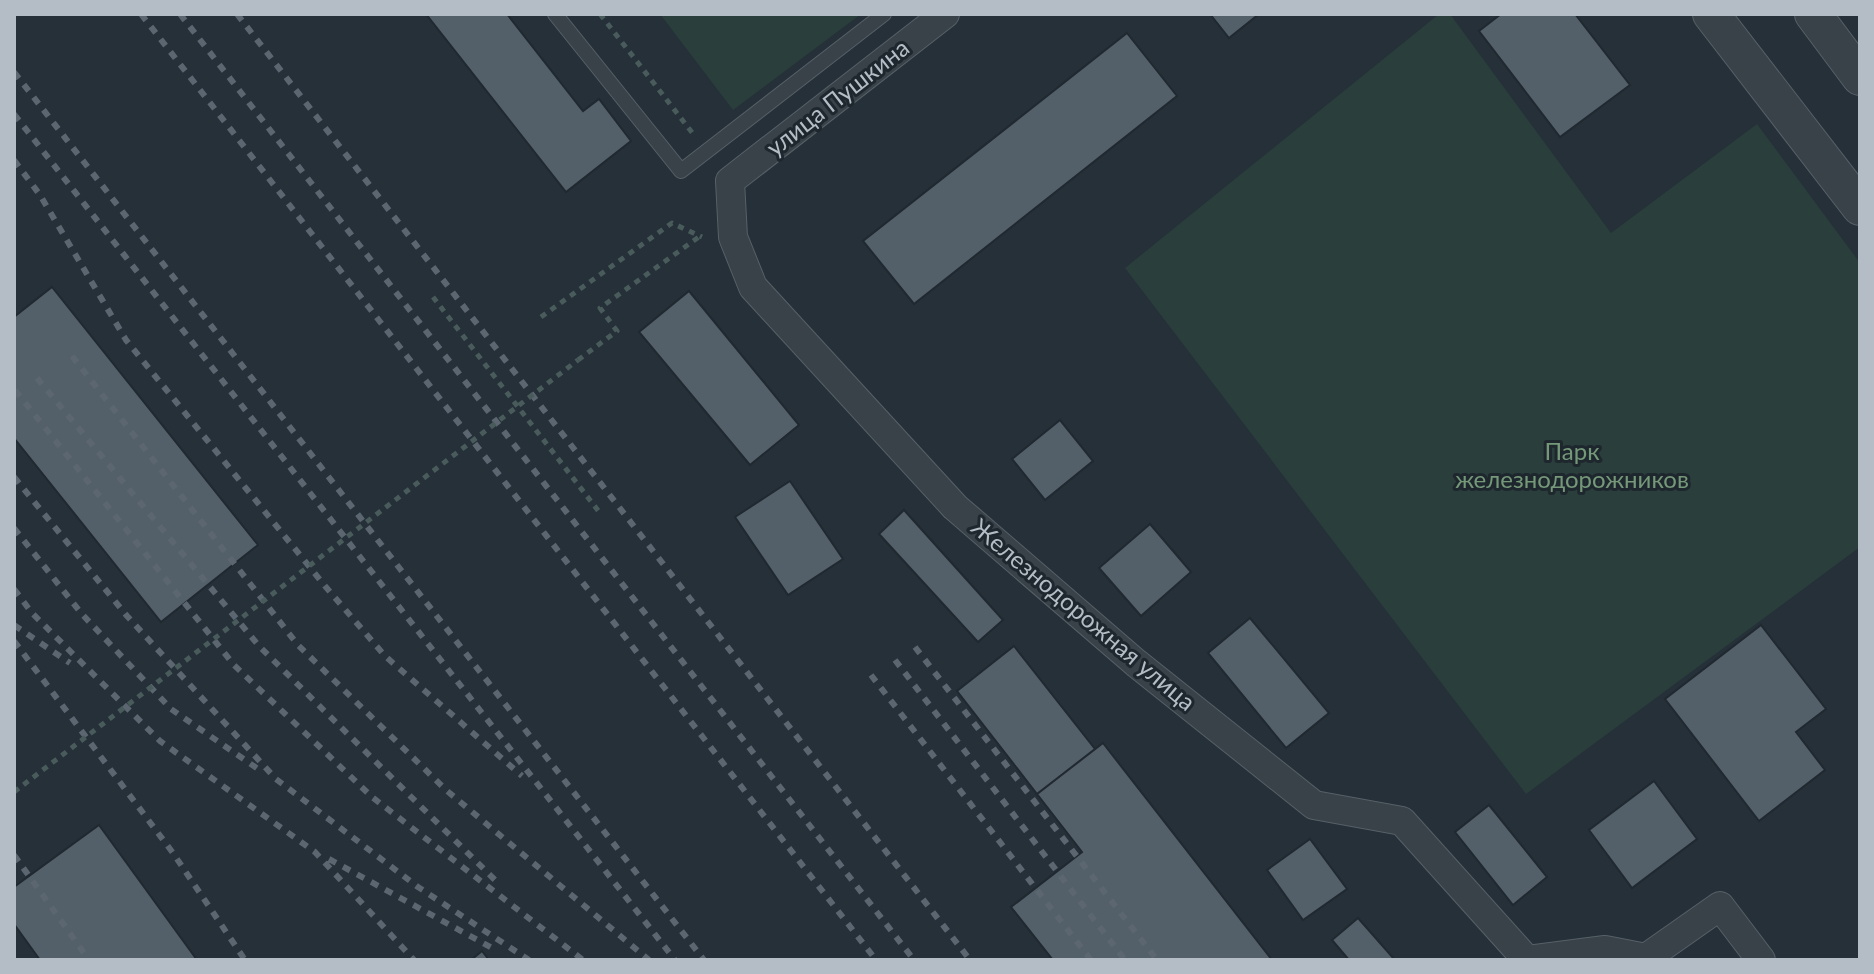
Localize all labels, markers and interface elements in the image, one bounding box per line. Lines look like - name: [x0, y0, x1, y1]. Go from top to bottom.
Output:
- street label: улица Пушкина: [760, 32, 914, 161]
- park label: Парк железнодорожников: [1455, 436, 1689, 493]
- street label: Железнодорожная улица: [966, 512, 1202, 716]

